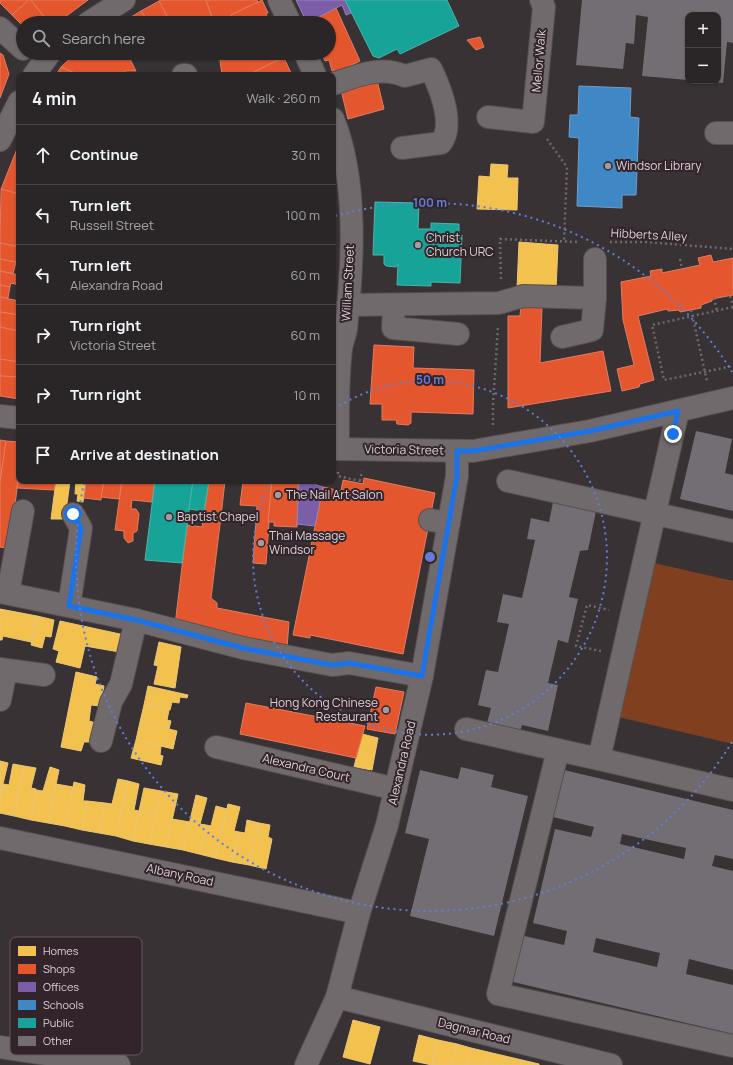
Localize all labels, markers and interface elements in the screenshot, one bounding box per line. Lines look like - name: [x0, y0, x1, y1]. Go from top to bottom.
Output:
- map controls: [685, 12, 721, 84]
- button: +: [685, 12, 721, 48]
- search box: [16, 16, 336, 60]
- icon: search: [30, 27, 52, 49]
- text: Search here: [62, 28, 145, 49]
- street label: Mellor Walk: [527, 28, 550, 93]
- button: −: [685, 48, 721, 84]
- text: 4 min: [32, 87, 76, 110]
- text: Walk · 260 m: [247, 89, 320, 107]
- icon: ahead: [32, 144, 54, 166]
- text: Continue: [70, 144, 138, 165]
- text: 30 m: [291, 146, 320, 164]
- place label: Windsor Library: [616, 157, 702, 174]
- marker: Windsor Library: [603, 161, 613, 171]
- text: 100 m: [413, 194, 447, 211]
- text: Turn left: [70, 195, 132, 216]
- icon: left: [32, 204, 54, 226]
- text: 100 m: [285, 206, 320, 224]
- text: Russell Street: [70, 216, 154, 234]
- street label: Hibberts Alley: [610, 224, 688, 245]
- place label: Christ Church URC: [426, 229, 494, 260]
- marker: Christ Church URC: [413, 240, 423, 250]
- street label: William Street: [337, 244, 358, 322]
- text: Turn left: [70, 255, 132, 276]
- icon: left: [32, 264, 54, 286]
- text: 60 m: [290, 266, 320, 284]
- text: Alexandra Road: [70, 276, 163, 294]
- text: Turn right: [70, 315, 141, 336]
- icon: right: [32, 324, 54, 346]
- text: 60 m: [290, 326, 320, 344]
- text: Victoria Street: [70, 336, 156, 354]
- text: 50 m: [416, 371, 444, 388]
- icon: right: [32, 384, 54, 406]
- text: Turn right: [70, 384, 141, 405]
- text: 10 m: [293, 386, 320, 404]
- route end: [664, 425, 682, 443]
- street label: Victoria Street: [364, 440, 444, 459]
- icon: arrive: [32, 444, 54, 466]
- text: Arrive at destination: [70, 444, 219, 465]
- place label: The Nail Art Salon: [286, 486, 383, 503]
- marker: The Nail Art Salon: [273, 490, 283, 500]
- route start: [64, 505, 82, 523]
- place label: Baptist Chapel: [177, 508, 259, 525]
- marker: Baptist Chapel: [164, 512, 174, 522]
- place label: Thai Massage Windsor: [269, 527, 345, 558]
- marker: Thai Massage Windsor: [256, 538, 266, 548]
- centre of rings: [423, 550, 437, 564]
- place label: Hong Kong Chinese Restaurant: [270, 694, 378, 725]
- marker: Hong Kong Chinese Restaurant: [381, 705, 391, 715]
- street label: Alexandra Road: [384, 719, 419, 807]
- street label: Alexandra Court: [261, 749, 352, 786]
- street label: Albany Road: [145, 859, 215, 890]
- legend: [10, 937, 142, 1055]
- text: Homes: [43, 943, 79, 958]
- text: Shops: [43, 961, 75, 976]
- text: Offices: [43, 979, 79, 994]
- text: Schools: [43, 997, 84, 1012]
- street label: Dagmar Road: [436, 1013, 512, 1048]
- text: Public: [43, 1015, 74, 1030]
- text: Other: [43, 1033, 72, 1048]

